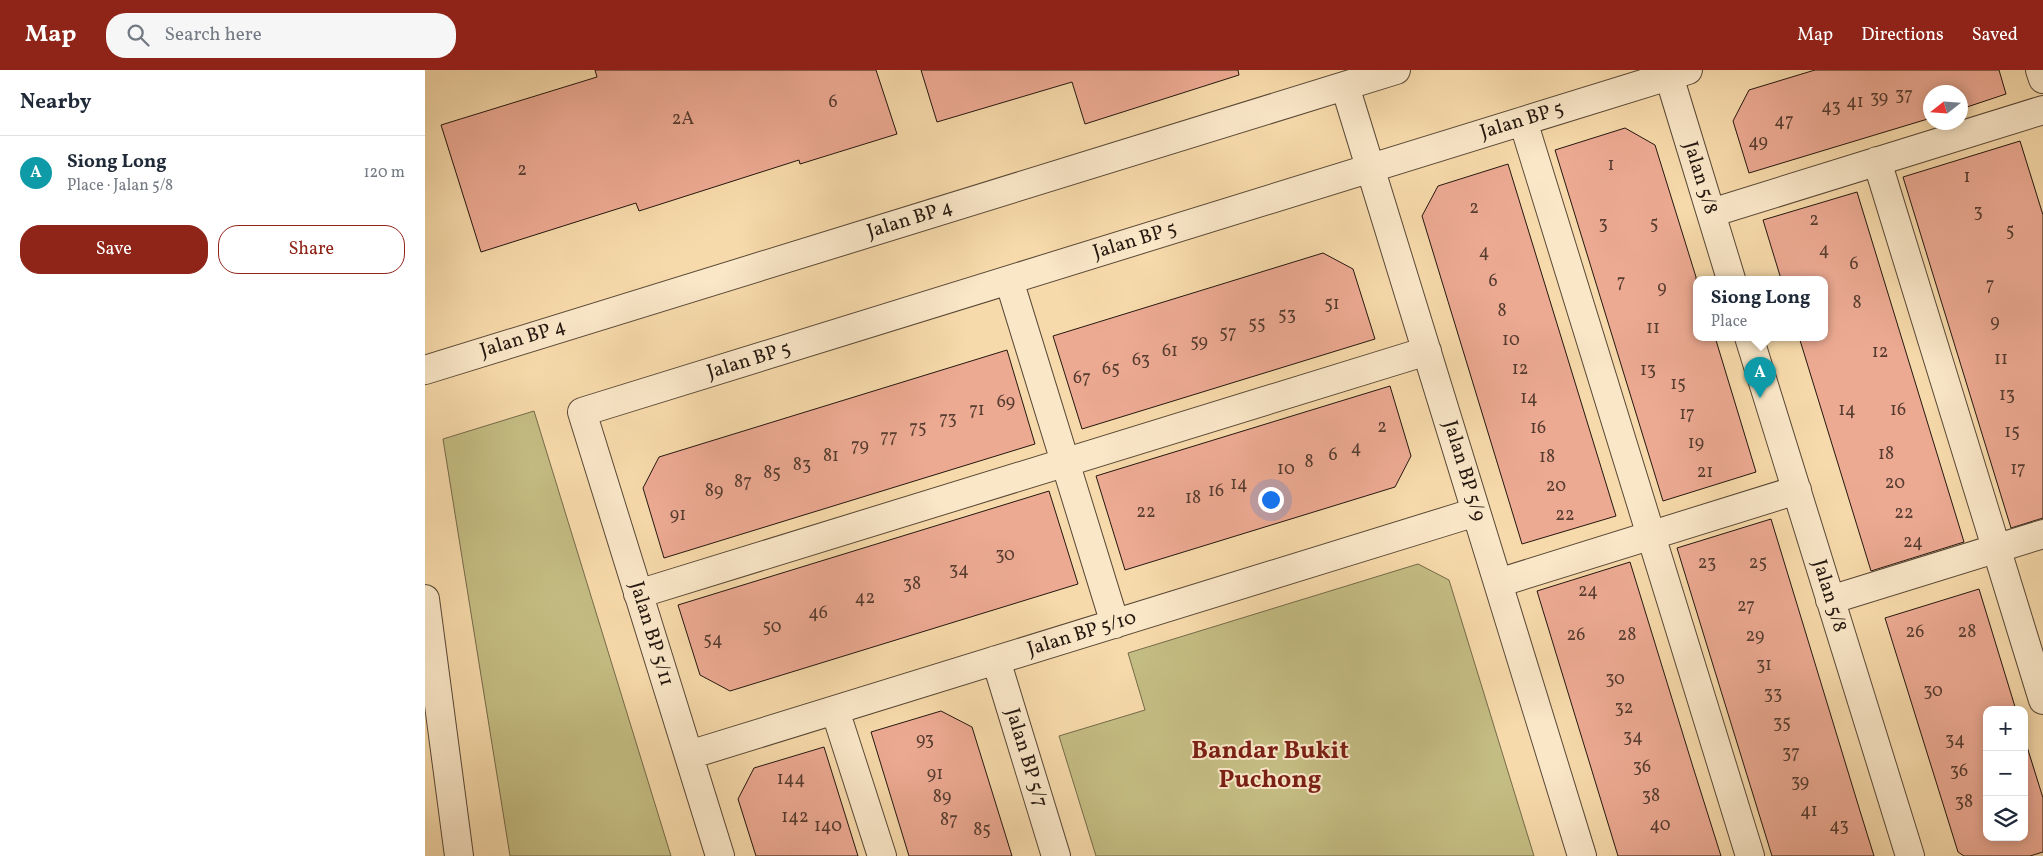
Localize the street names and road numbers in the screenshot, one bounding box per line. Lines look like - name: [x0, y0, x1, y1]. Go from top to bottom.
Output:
- street label: Jalan BP 5: [1477, 95, 1567, 147]
- street label: Jalan 5/8: [1676, 138, 1724, 218]
- street label: Jalan BP 4: [864, 194, 956, 246]
- street label: Jalan BP 5: [1090, 215, 1180, 267]
- street label: Jalan BP 4: [477, 313, 569, 365]
- street label: Jalan BP 5: [704, 335, 794, 387]
- street label: Jalan BP 5/9: [1435, 417, 1493, 525]
- street label: Jalan 5/8: [1805, 556, 1853, 636]
- street label: Jalan BP 5/11: [622, 578, 680, 690]
- street label: Jalan BP 5/10: [1024, 604, 1140, 664]
- street label: Jalan BP 5/7: [998, 705, 1054, 811]

